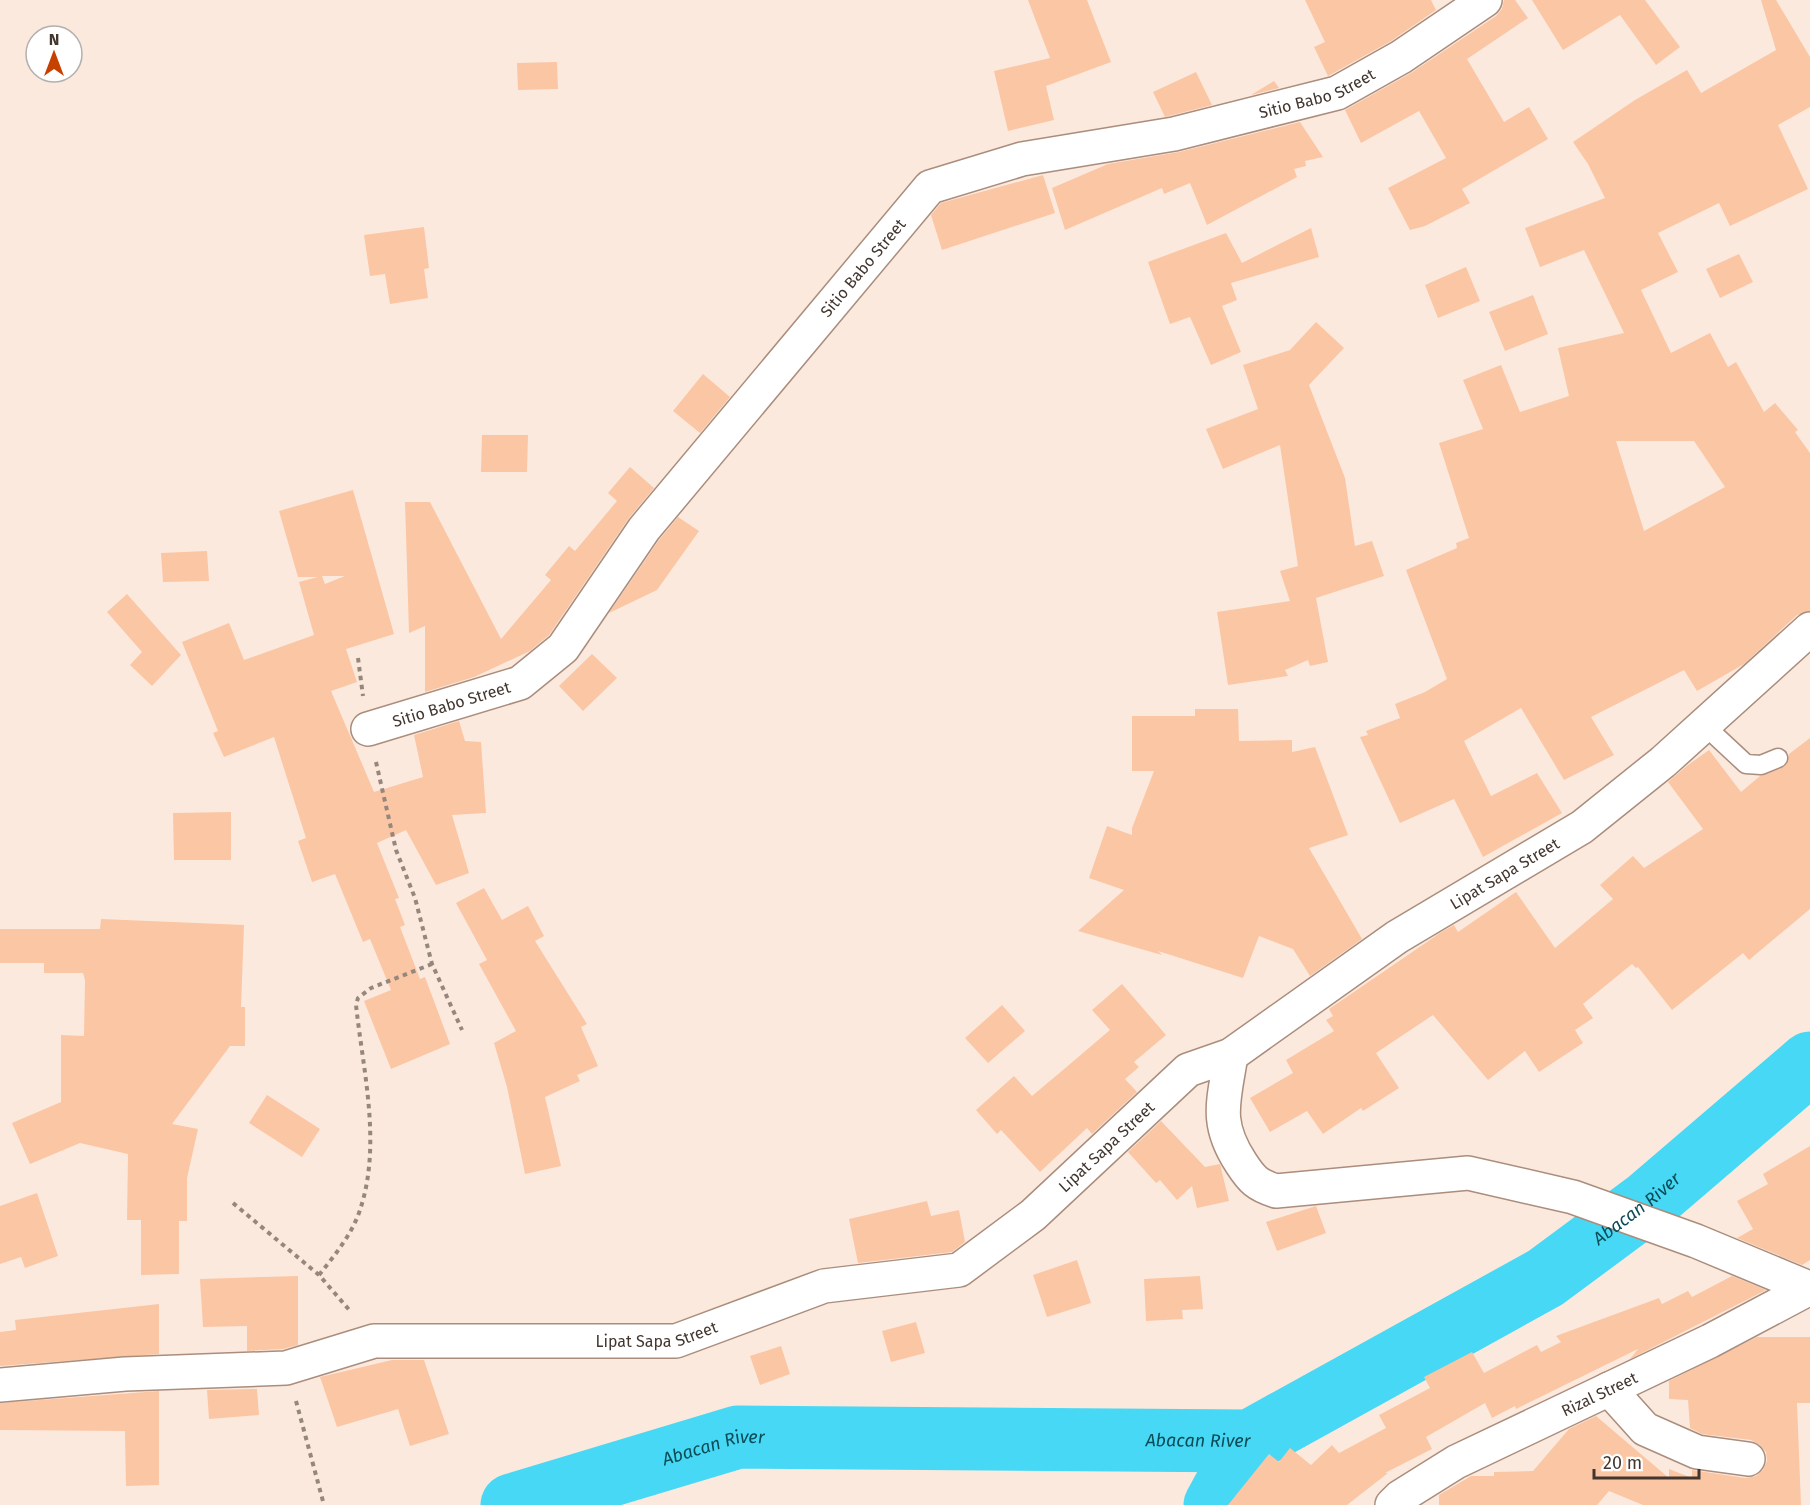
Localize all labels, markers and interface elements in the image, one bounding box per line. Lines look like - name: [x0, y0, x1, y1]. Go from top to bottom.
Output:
- north arrow: [24, 24, 84, 84]
- text: N: [49, 30, 59, 49]
- street label: Sitio Babo Street: [1257, 65, 1379, 122]
- street label: Sitio Babo Street: [817, 215, 910, 321]
- street label: Sitio Babo Street: [390, 677, 513, 731]
- street label: Lipat Sapa Street: [1447, 834, 1563, 913]
- street label: Lipat Sapa Street: [1055, 1097, 1158, 1196]
- water label: Abacan River: [1588, 1167, 1686, 1250]
- street label: Lipat Sapa Street: [595, 1317, 720, 1351]
- street label: Rizal Street: [1558, 1368, 1641, 1420]
- water label: Abacan River: [659, 1426, 766, 1470]
- water label: Abacan River: [1144, 1429, 1252, 1452]
- scale bar: [1594, 1442, 1699, 1480]
- text: 20 m: [1603, 1452, 1642, 1474]

